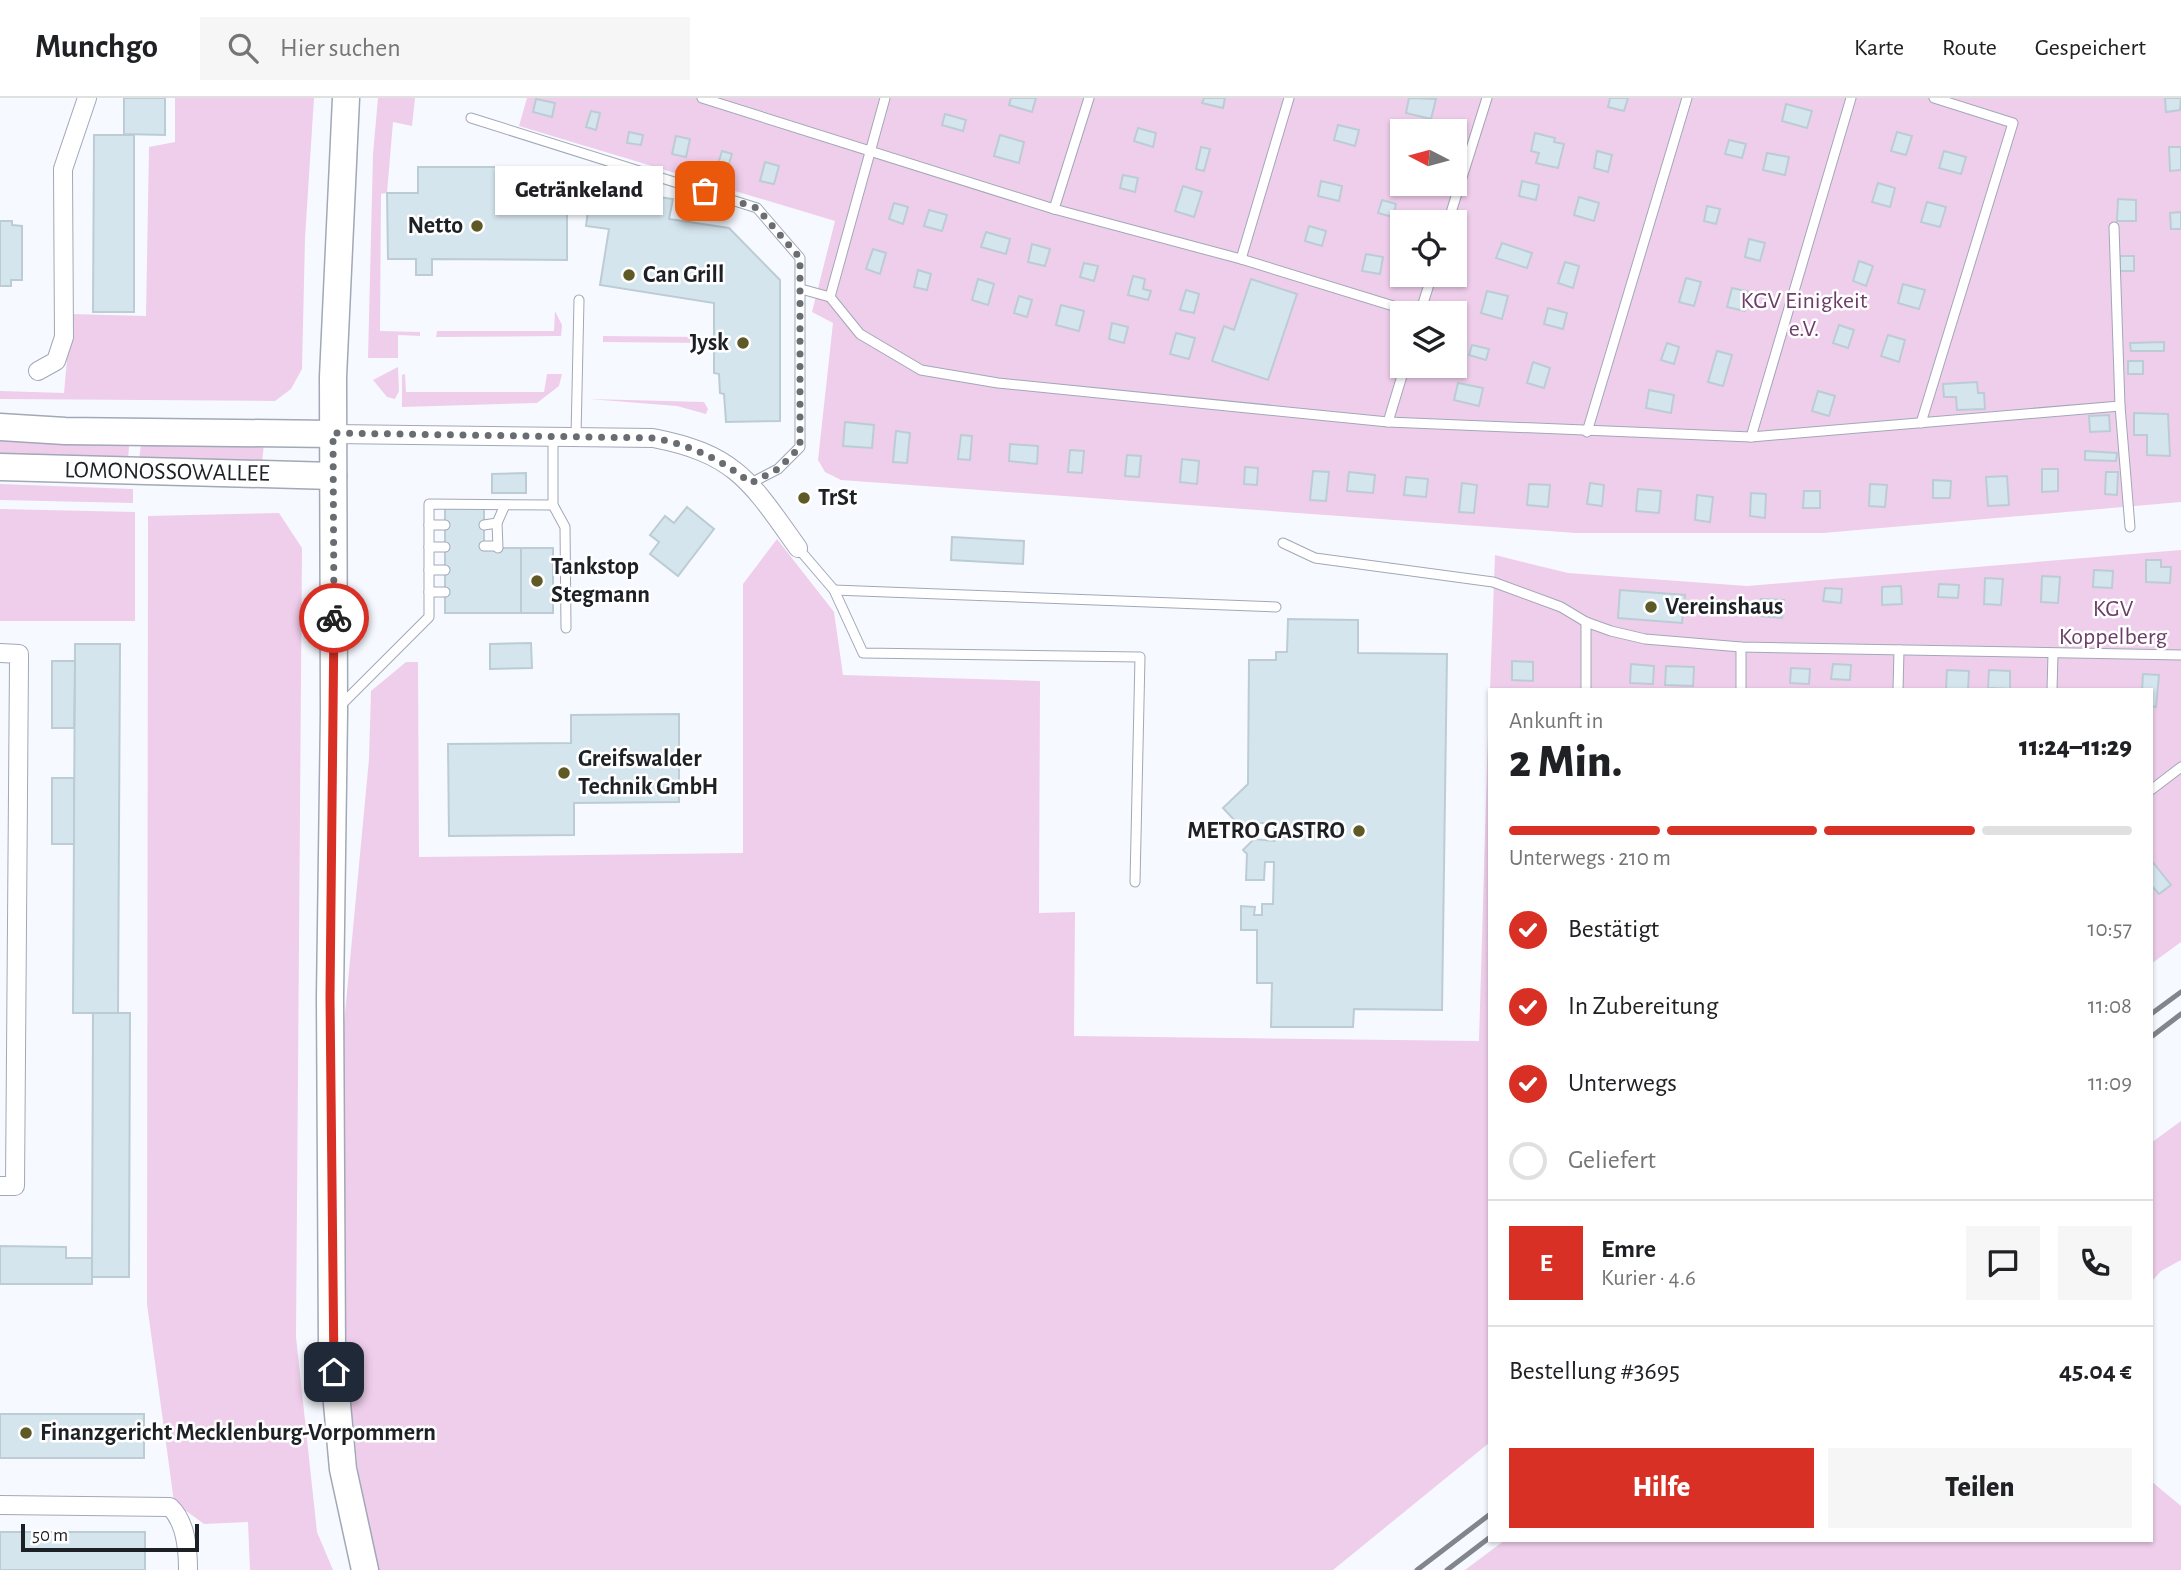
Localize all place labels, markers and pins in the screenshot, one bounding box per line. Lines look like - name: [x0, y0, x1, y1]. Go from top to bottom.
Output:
- pin: [675, 161, 735, 221]
- callout: Getränkeland: [495, 166, 663, 216]
- place label: Netto: [408, 214, 463, 238]
- marker: Netto: [469, 218, 485, 234]
- place label: Can Grill: [643, 263, 724, 287]
- marker: Can Grill: [621, 267, 637, 283]
- place label: Jysk: [690, 331, 729, 355]
- marker: Jysk: [735, 335, 751, 351]
- place label: TrSt: [818, 486, 857, 510]
- marker: TrSt: [796, 490, 812, 506]
- place label: Tankstop Stegmann: [551, 555, 650, 607]
- marker: Tankstop Stegmann: [529, 573, 545, 589]
- place label: Vereinshaus: [1665, 595, 1783, 619]
- marker: Vereinshaus: [1643, 599, 1659, 615]
- place label: Greifswalder Technik GmbH: [578, 747, 718, 799]
- marker: Greifswalder Technik GmbH: [556, 765, 572, 781]
- place label: METRO GASTRO: [1187, 819, 1345, 843]
- marker: METRO GASTRO: [1351, 823, 1367, 839]
- pin: [304, 1342, 364, 1402]
- place label: Finanzgericht Mecklenburg-Vorpommern: [40, 1421, 436, 1445]
- marker: Finanzgericht Mecklenburg-Vorpommern: [18, 1425, 34, 1441]

